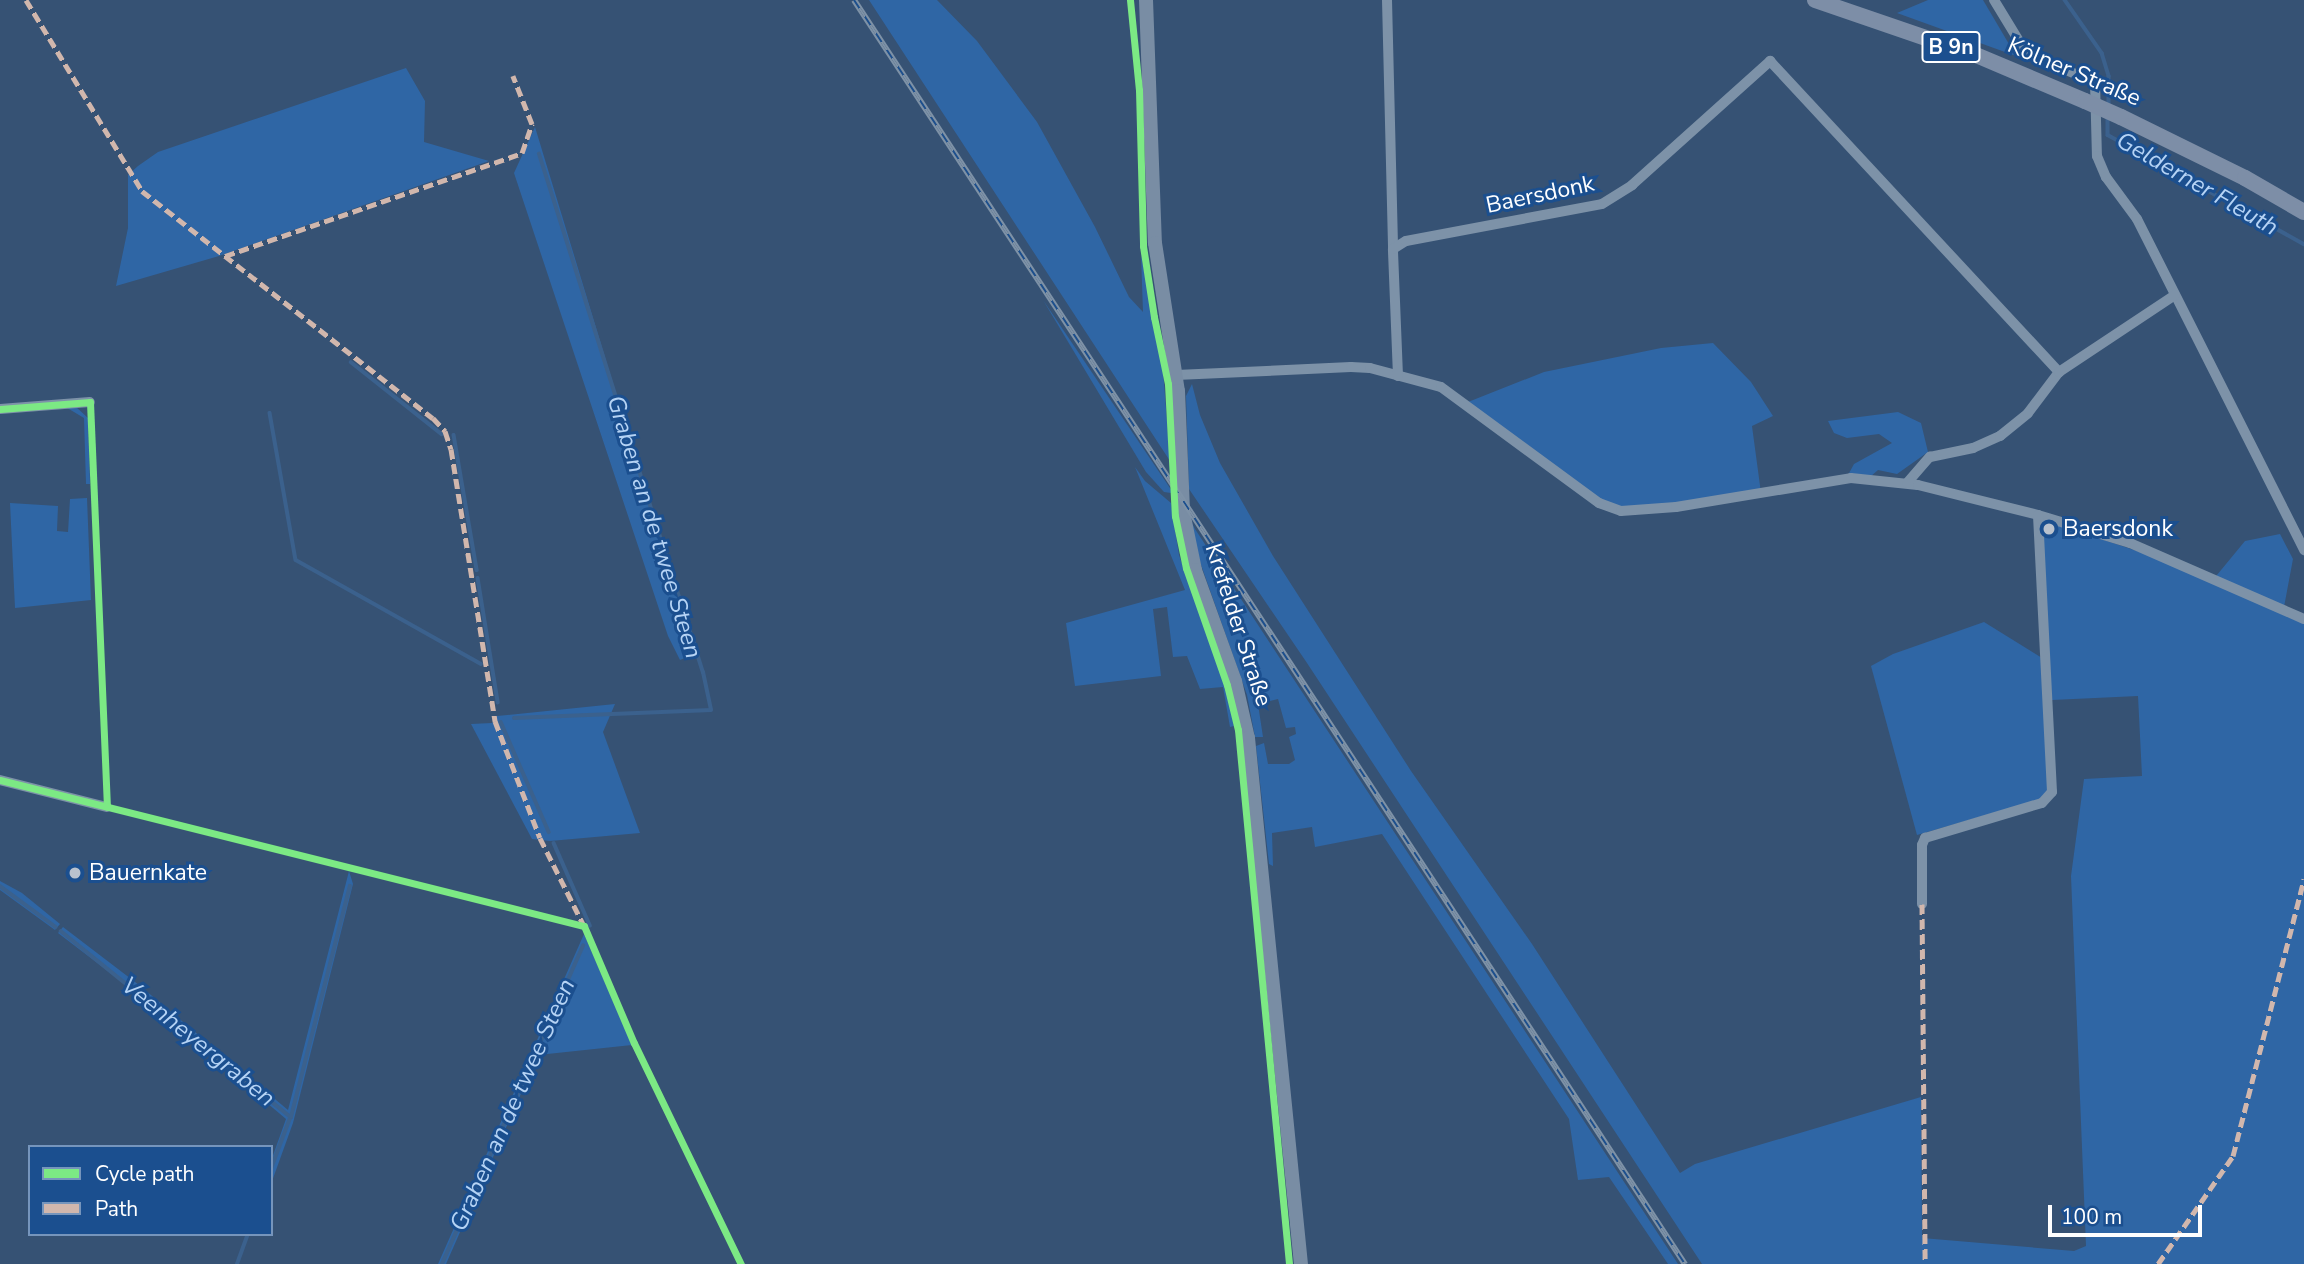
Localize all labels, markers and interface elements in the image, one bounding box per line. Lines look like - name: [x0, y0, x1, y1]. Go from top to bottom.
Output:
- road number: B 9n: [1921, 30, 1981, 64]
- street label: Kölner Straße: [2003, 32, 2145, 112]
- water label: Gelderner Fleuth: [2111, 126, 2283, 242]
- street label: Baersdonk: [1483, 170, 1597, 220]
- water label: Graben an de twee Steen: [600, 392, 708, 662]
- place label: Baersdonk: [2063, 515, 2173, 543]
- marker: Baersdonk: [2041, 521, 2057, 537]
- street label: Krefelder Straße: [1199, 540, 1277, 710]
- place label: Bauernkate: [89, 859, 207, 887]
- marker: Bauernkate: [67, 865, 83, 881]
- water label: Veenheyergraben: [115, 971, 281, 1113]
- water label: Graben an de twee Steen: [444, 974, 582, 1236]
- legend: [28, 1145, 273, 1236]
- text: Cycle path: [95, 1160, 194, 1188]
- scale bar: [2052, 1190, 2206, 1234]
- text: Path: [95, 1195, 138, 1223]
- text: 100 m: [2061, 1203, 2122, 1231]

